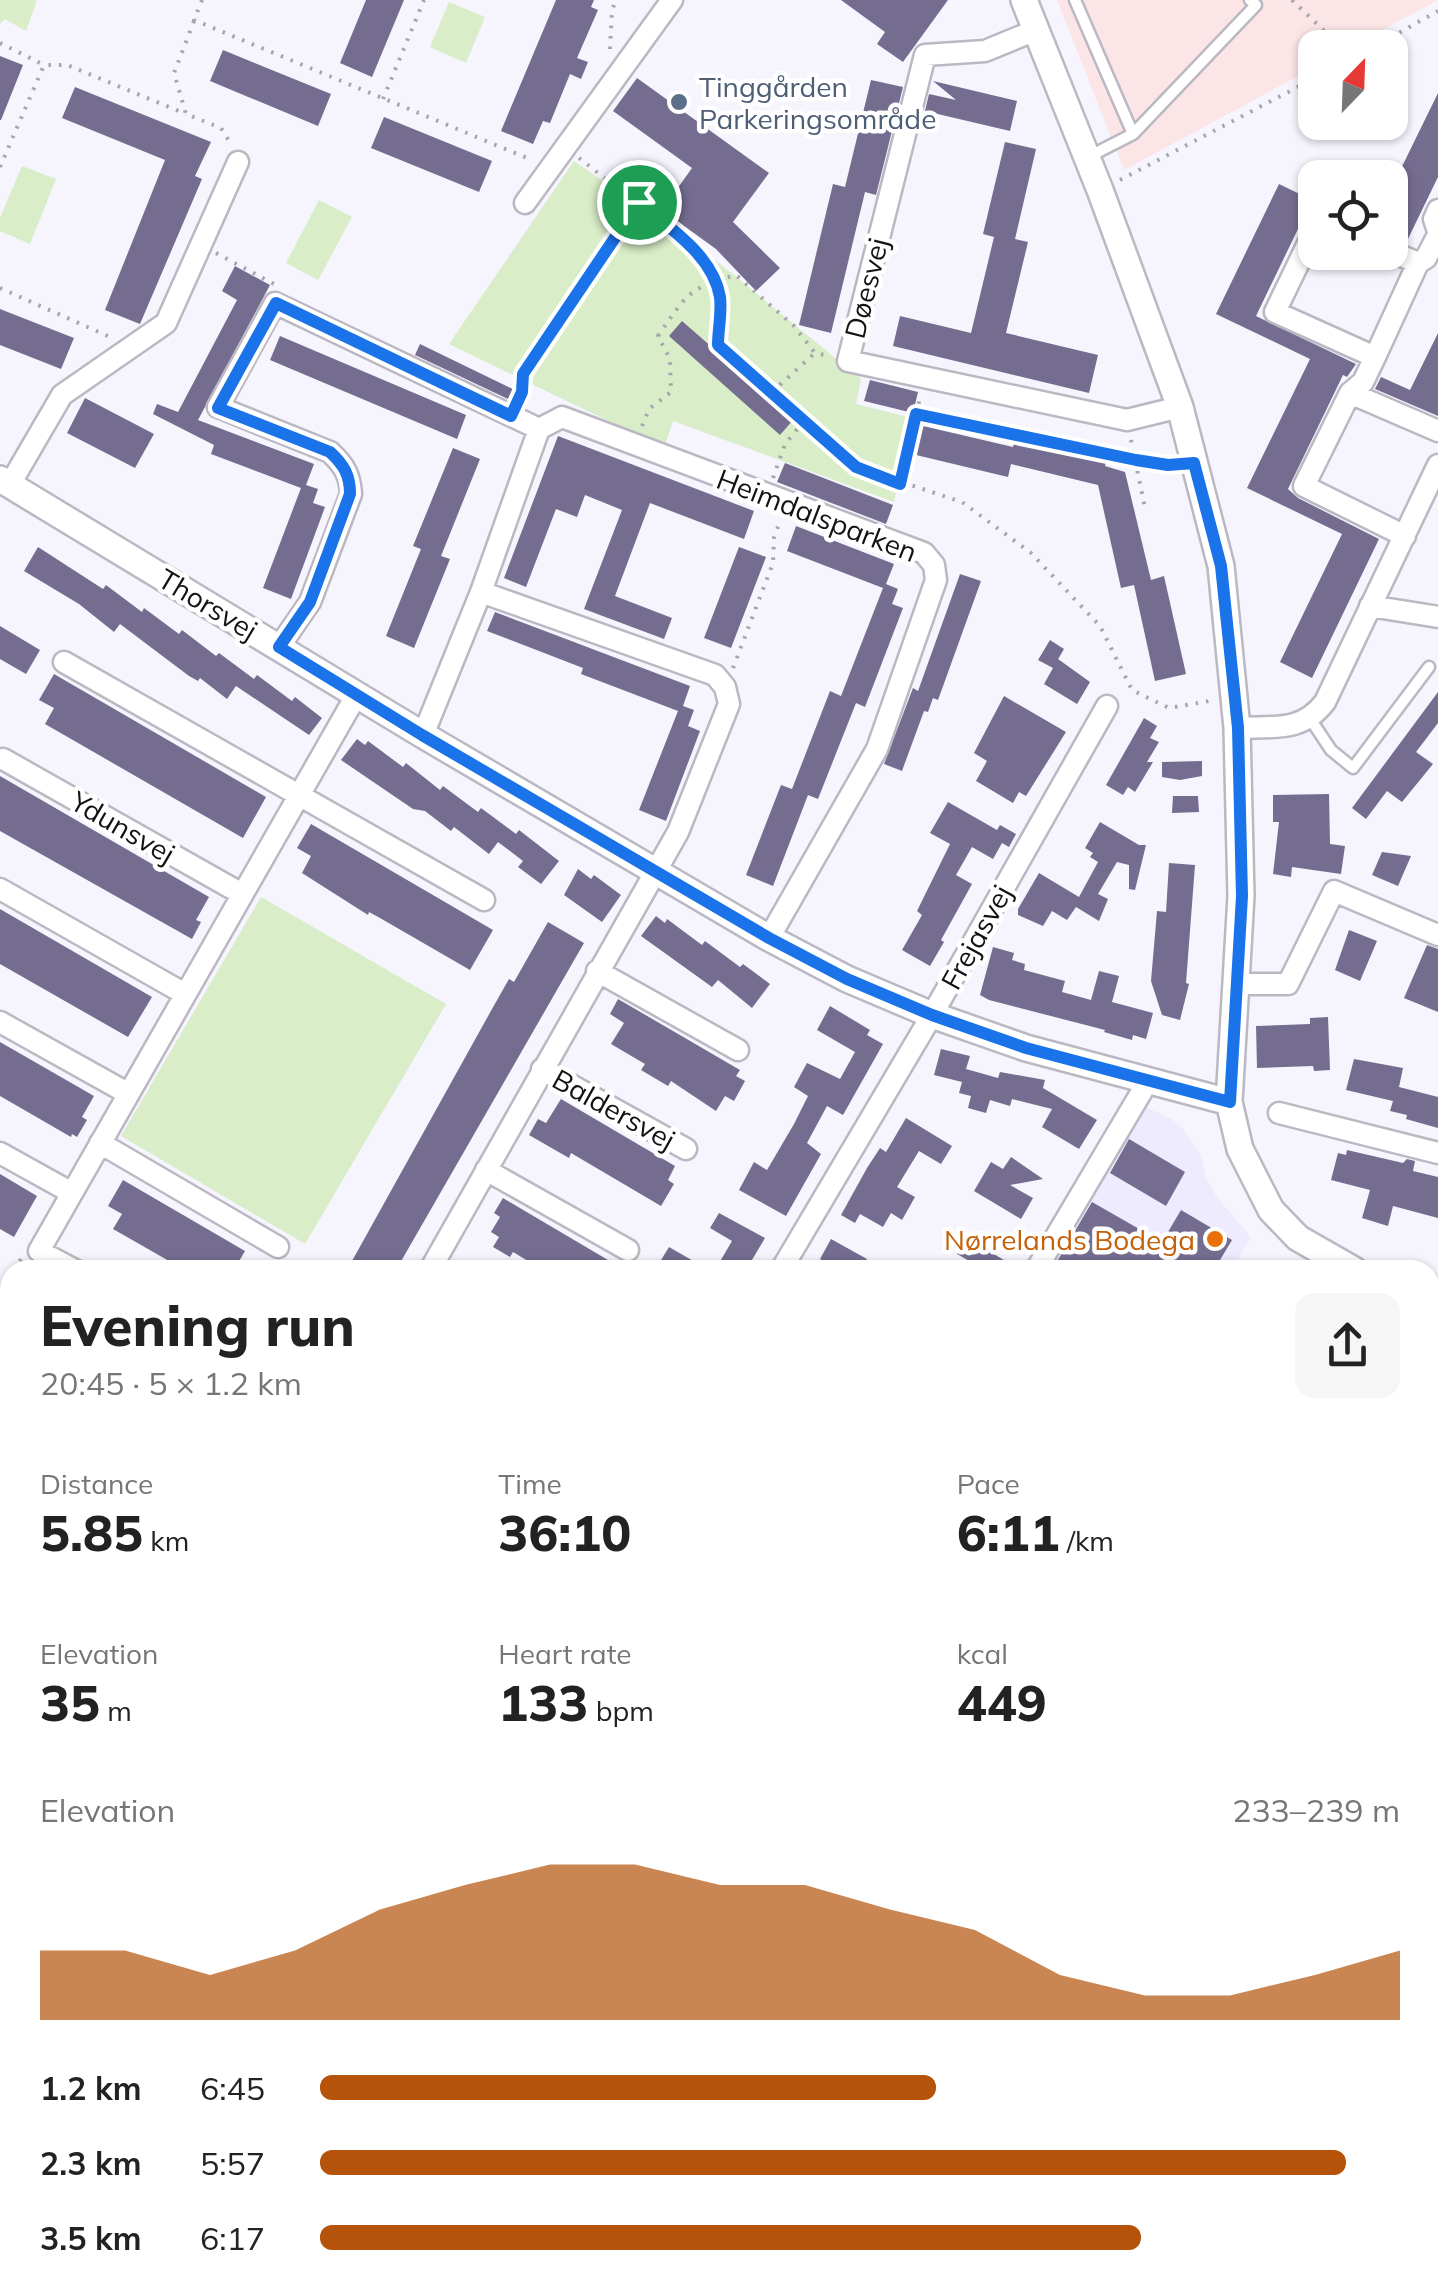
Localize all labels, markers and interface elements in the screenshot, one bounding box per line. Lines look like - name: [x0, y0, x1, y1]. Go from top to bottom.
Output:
- north arrow: [1298, 30, 1408, 140]
- map controls: [1298, 30, 1408, 270]
- place label: Tinggården Parkeringsområde: [699, 69, 936, 136]
- marker: Tinggården Parkeringsområde: [668, 91, 690, 113]
- pin: [597, 160, 682, 245]
- button: locate: [1298, 160, 1408, 270]
- icon: arrive: [612, 175, 667, 230]
- street label: Døesvej: [837, 234, 895, 342]
- street label: Heimdalsparken: [712, 461, 922, 569]
- street label: Thorsvej: [152, 561, 264, 647]
- street label: Ydunsvej: [64, 783, 181, 871]
- street label: Frejasvej: [933, 879, 1019, 995]
- street label: Baldersvej: [547, 1061, 681, 1157]
- place label: Nørrelands Bodega: [944, 1222, 1195, 1257]
- marker: Nørrelands Bodega: [1204, 1228, 1226, 1250]
- text: Evening run: [40, 1291, 355, 1360]
- button: share: [1295, 1293, 1400, 1398]
- text: 20:45 · 5 × 1.2 km: [40, 1363, 302, 1403]
- text: Distance: [40, 1466, 153, 1501]
- text: Time: [498, 1466, 562, 1501]
- text: Pace: [957, 1466, 1020, 1501]
- text: 5.85: [40, 1501, 143, 1564]
- text: 36:10: [498, 1501, 631, 1564]
- text: 6:11: [957, 1501, 1060, 1564]
- text: km: [143, 1523, 189, 1558]
- text: /km: [1060, 1523, 1114, 1558]
- text: Elevation: [40, 1636, 158, 1671]
- text: Heart rate: [498, 1636, 632, 1671]
- text: kcal: [957, 1636, 1008, 1671]
- text: 35: [40, 1671, 100, 1734]
- text: 133: [498, 1671, 588, 1734]
- text: 449: [957, 1671, 1047, 1734]
- text: m: [100, 1693, 132, 1728]
- text: bpm: [588, 1693, 654, 1728]
- text: Elevation: [40, 1790, 175, 1830]
- text: 233–239 m: [1232, 1790, 1400, 1830]
- text: 1.2 km: [40, 2068, 142, 2108]
- text: 6:45: [200, 2068, 265, 2108]
- text: 2.3 km: [40, 2143, 142, 2183]
- text: 5:57: [200, 2143, 265, 2183]
- text: 3.5 km: [40, 2218, 142, 2258]
- text: 6:17: [200, 2218, 265, 2258]

